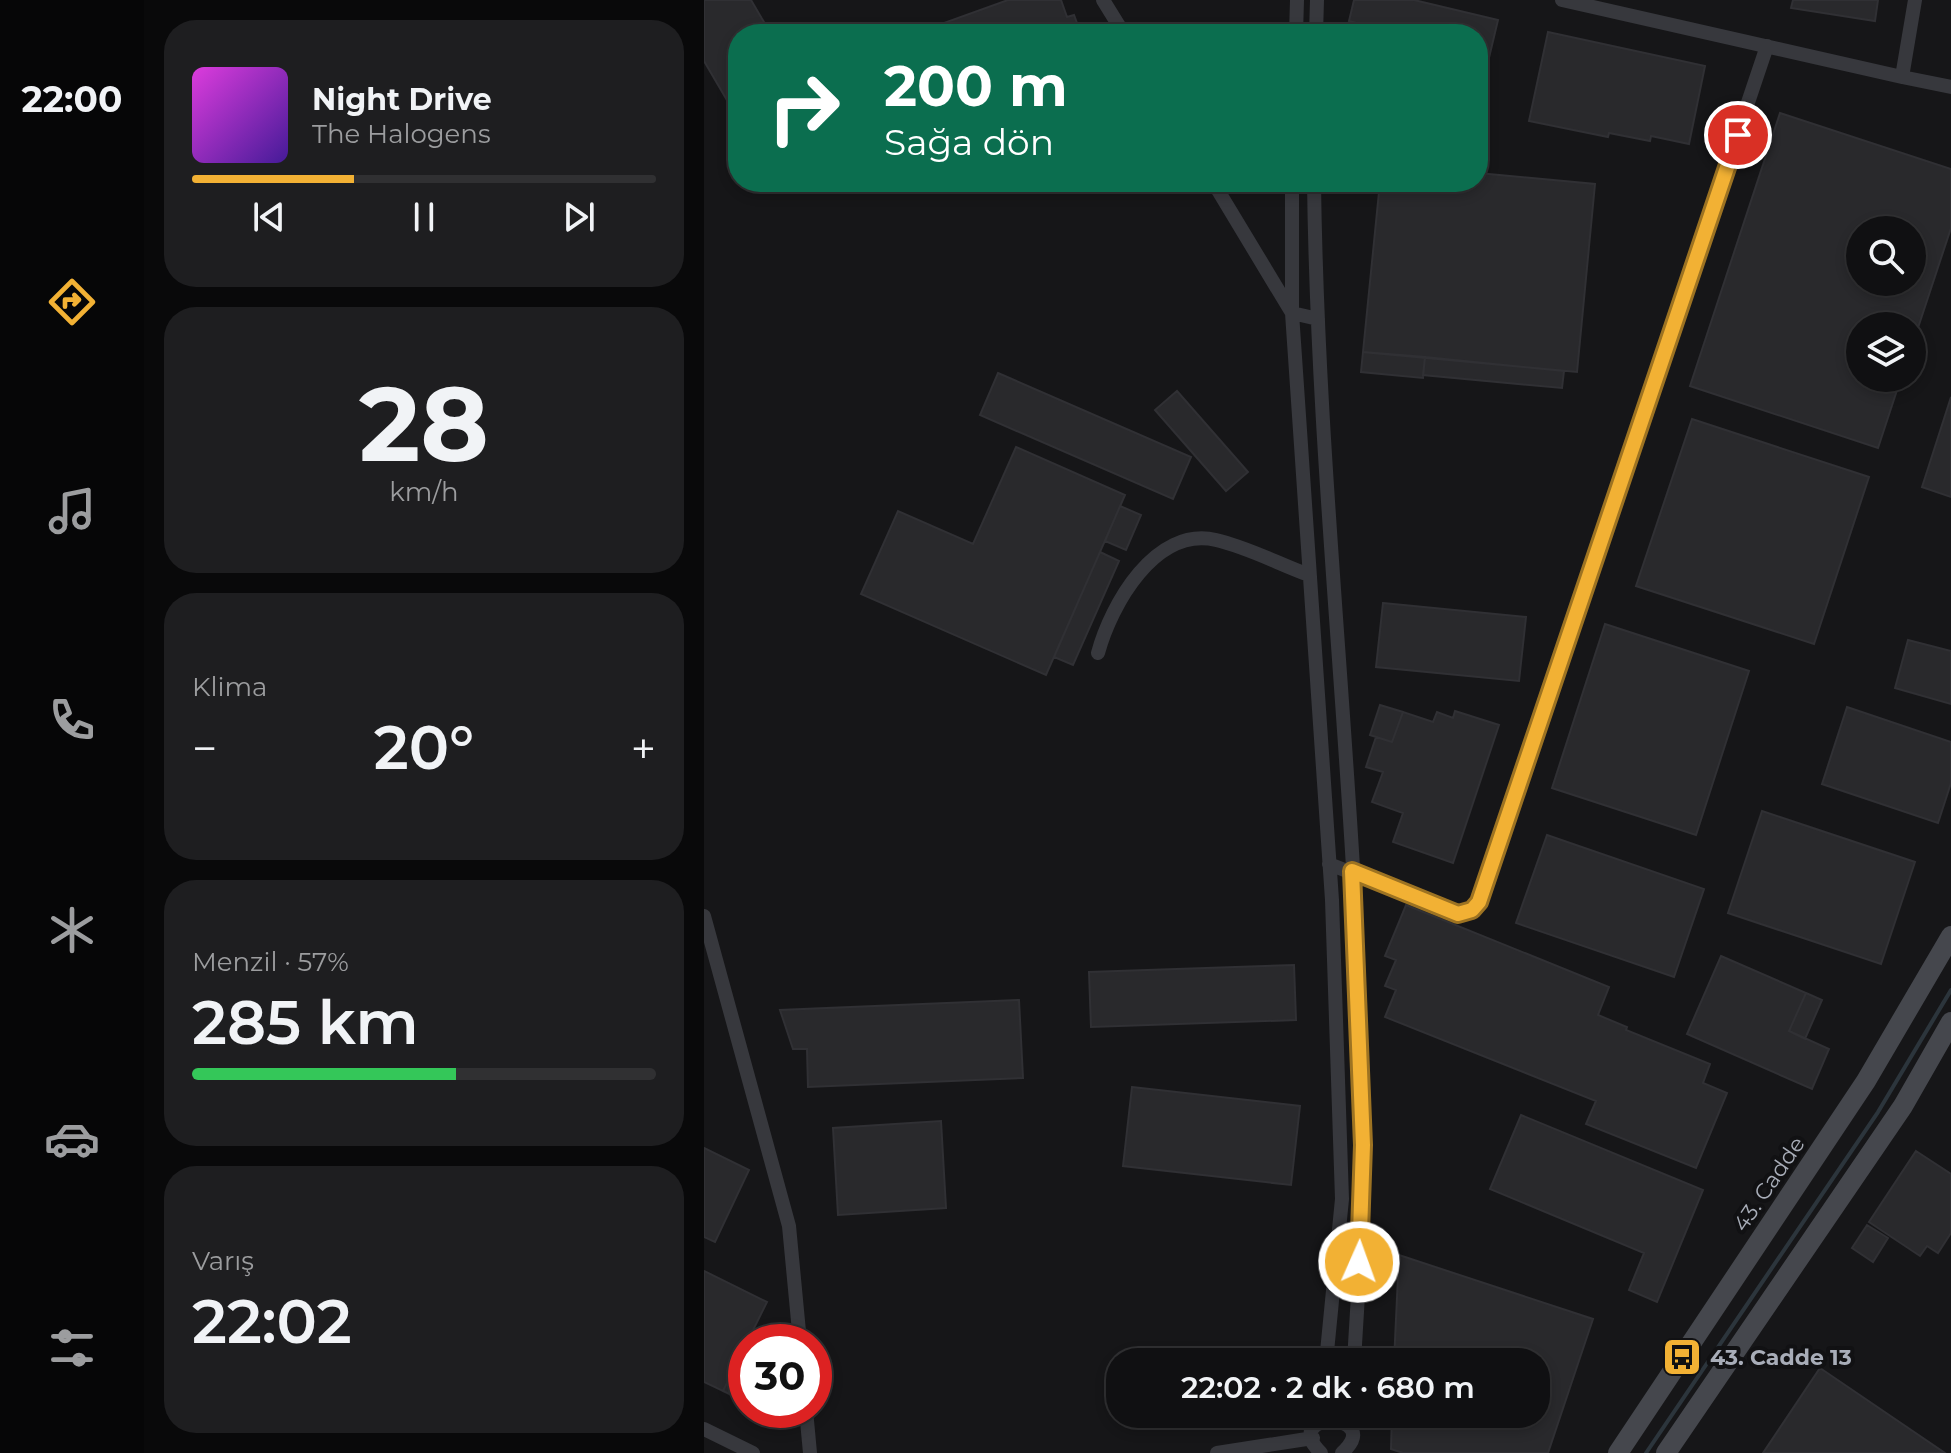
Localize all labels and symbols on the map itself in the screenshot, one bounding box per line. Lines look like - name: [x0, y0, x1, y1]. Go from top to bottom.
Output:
- pin: [1704, 101, 1772, 169]
- street label: 43. Cadde: [1727, 1131, 1811, 1237]
- position arrow: [1317, 1220, 1401, 1304]
- speed limit sign: 30: [728, 1324, 832, 1428]
- bus stop icon: 43. Cadde 13: [1661, 1336, 1703, 1378]
- place label: 43. Cadde 13: [1710, 1344, 1852, 1371]

